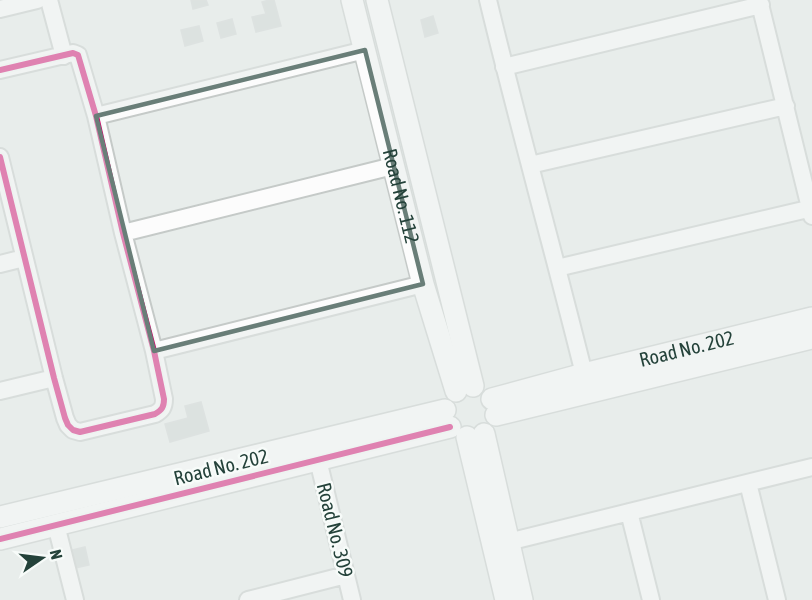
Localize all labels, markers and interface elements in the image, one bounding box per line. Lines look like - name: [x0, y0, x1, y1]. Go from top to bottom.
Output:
- street label: Road No. 112: [379, 146, 424, 246]
- street label: Road No. 202: [637, 326, 736, 371]
- street label: Road No. 202: [171, 444, 271, 489]
- street label: Road No. 309: [313, 480, 358, 580]
- north arrow: [12, 528, 72, 588]
- text: N: [47, 548, 66, 561]

